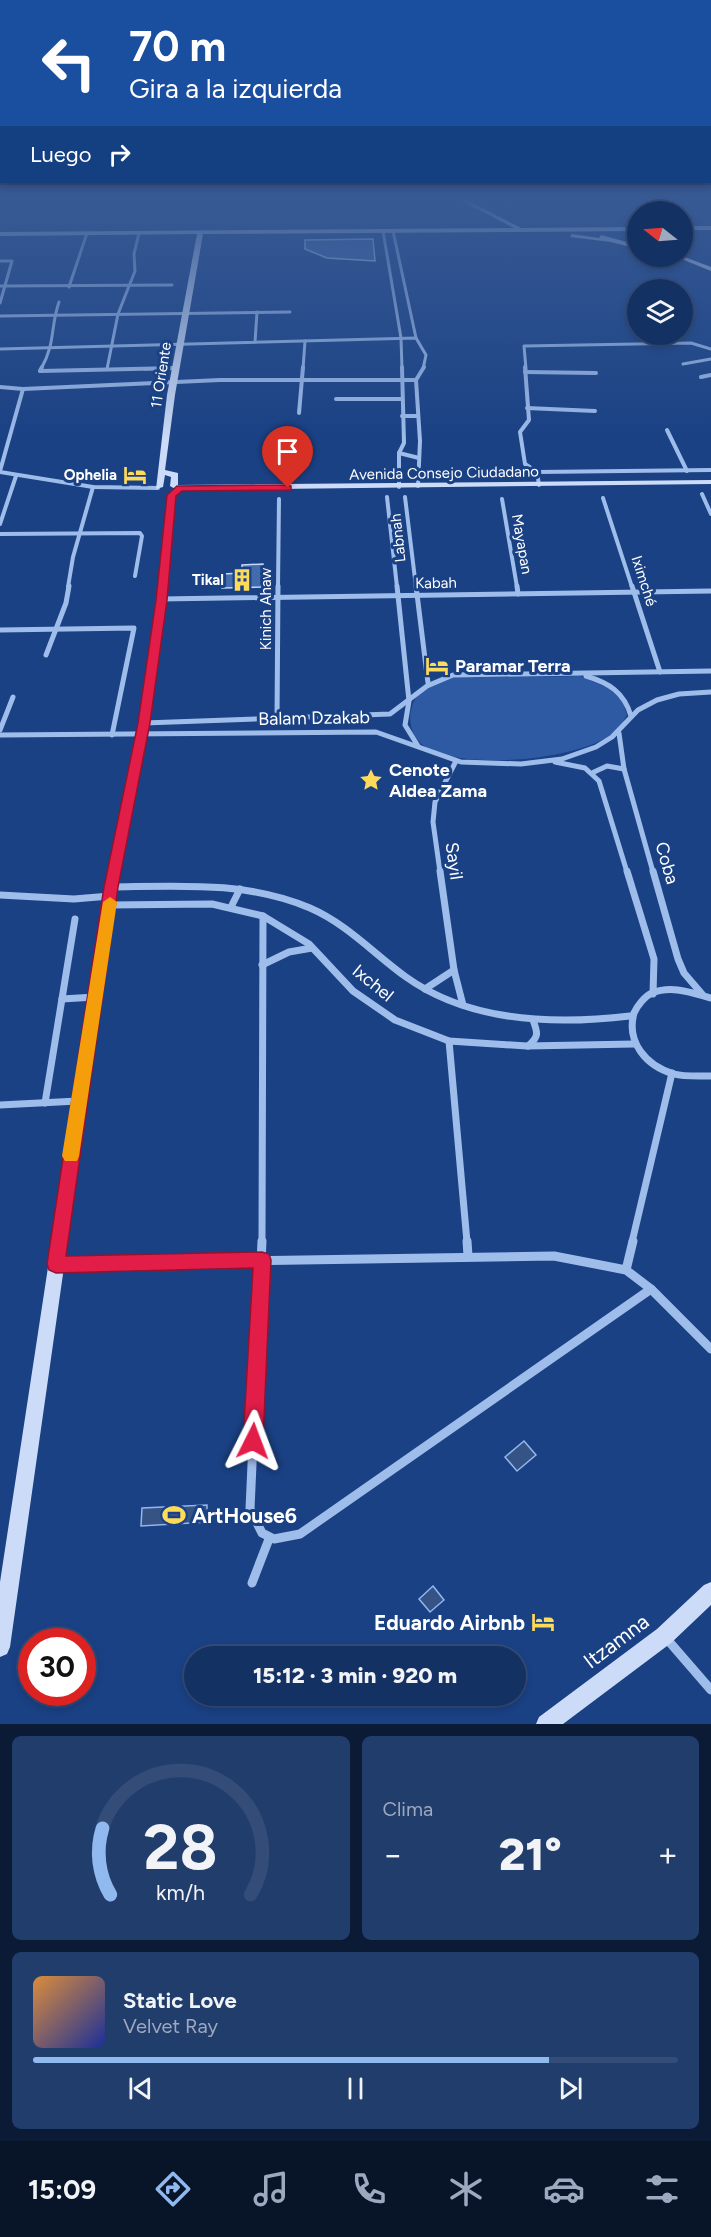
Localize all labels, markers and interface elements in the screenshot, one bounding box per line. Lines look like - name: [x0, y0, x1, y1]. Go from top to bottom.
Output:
- text: 70 m: [129, 21, 226, 72]
- icon: left: [30, 24, 108, 102]
- text: Gira a la izquierda: [129, 72, 342, 105]
- icon: right: [103, 138, 136, 171]
- text: Luego: [30, 141, 91, 168]
- north arrow: [627, 201, 693, 267]
- map controls: [627, 201, 693, 345]
- button: layers: [627, 279, 693, 345]
- street label: 11 Oriente: [147, 341, 175, 409]
- pin: [262, 426, 313, 488]
- icon: arrive: [271, 435, 304, 468]
- hotel icon: Ophelia: [122, 462, 148, 488]
- street label: Avenida Consejo Ciudadano: [349, 462, 539, 484]
- place label: Ophelia: [64, 466, 117, 484]
- street label: Labnah: [387, 513, 409, 563]
- street label: Mayapan: [508, 513, 536, 575]
- street label: Iximché: [627, 553, 661, 609]
- building icon: Tikal: [229, 567, 255, 593]
- street label: Kinich Ahaw: [257, 568, 275, 650]
- place label: Tikal: [192, 571, 224, 589]
- street label: Kabah: [415, 574, 457, 592]
- hotel icon: Paramar Terra: [424, 653, 450, 679]
- place label: Paramar Terra: [455, 655, 571, 677]
- street label: Balam Dzakab: [258, 706, 370, 730]
- place label: Cenote Aldea Zama: [389, 759, 487, 802]
- place icon: Cenote Aldea Zama: [358, 767, 384, 793]
- street label: Coba: [650, 839, 684, 887]
- street label: Sayil: [440, 841, 468, 881]
- street label: Ixchel: [348, 960, 398, 1006]
- position arrow: [221, 1409, 285, 1473]
- sports icon: ArtHouse6: [161, 1502, 187, 1528]
- place label: ArtHouse6: [192, 1503, 297, 1528]
- street label: Itzamna: [579, 1608, 653, 1674]
- hotel icon: Eduardo Airbnb: [530, 1609, 556, 1635]
- place label: Eduardo Airbnb: [374, 1610, 525, 1635]
- speed limit sign: 30: [18, 1628, 96, 1706]
- text: 15:12 · 3 min · 920 m: [253, 1662, 457, 1689]
- text: Clima: [383, 1797, 433, 1821]
- text: 28: [144, 1810, 218, 1885]
- text: 21°: [499, 1827, 562, 1881]
- text: −: [383, 1835, 403, 1874]
- text: +: [657, 1835, 678, 1874]
- text: km/h: [156, 1880, 205, 1905]
- text: Static Love: [123, 1987, 237, 2014]
- text: Velvet Ray: [123, 2014, 218, 2038]
- icon: previous: [124, 2072, 157, 2105]
- icon: pause: [339, 2072, 372, 2105]
- icon: next: [554, 2072, 587, 2105]
- icon: directions: [152, 2168, 194, 2210]
- icon: music: [250, 2168, 292, 2210]
- icon: phone: [348, 2168, 390, 2210]
- icon: climate: [445, 2168, 487, 2210]
- icon: car: [543, 2168, 585, 2210]
- icon: filters: [641, 2168, 683, 2210]
- text: 15:09: [28, 2173, 96, 2206]

